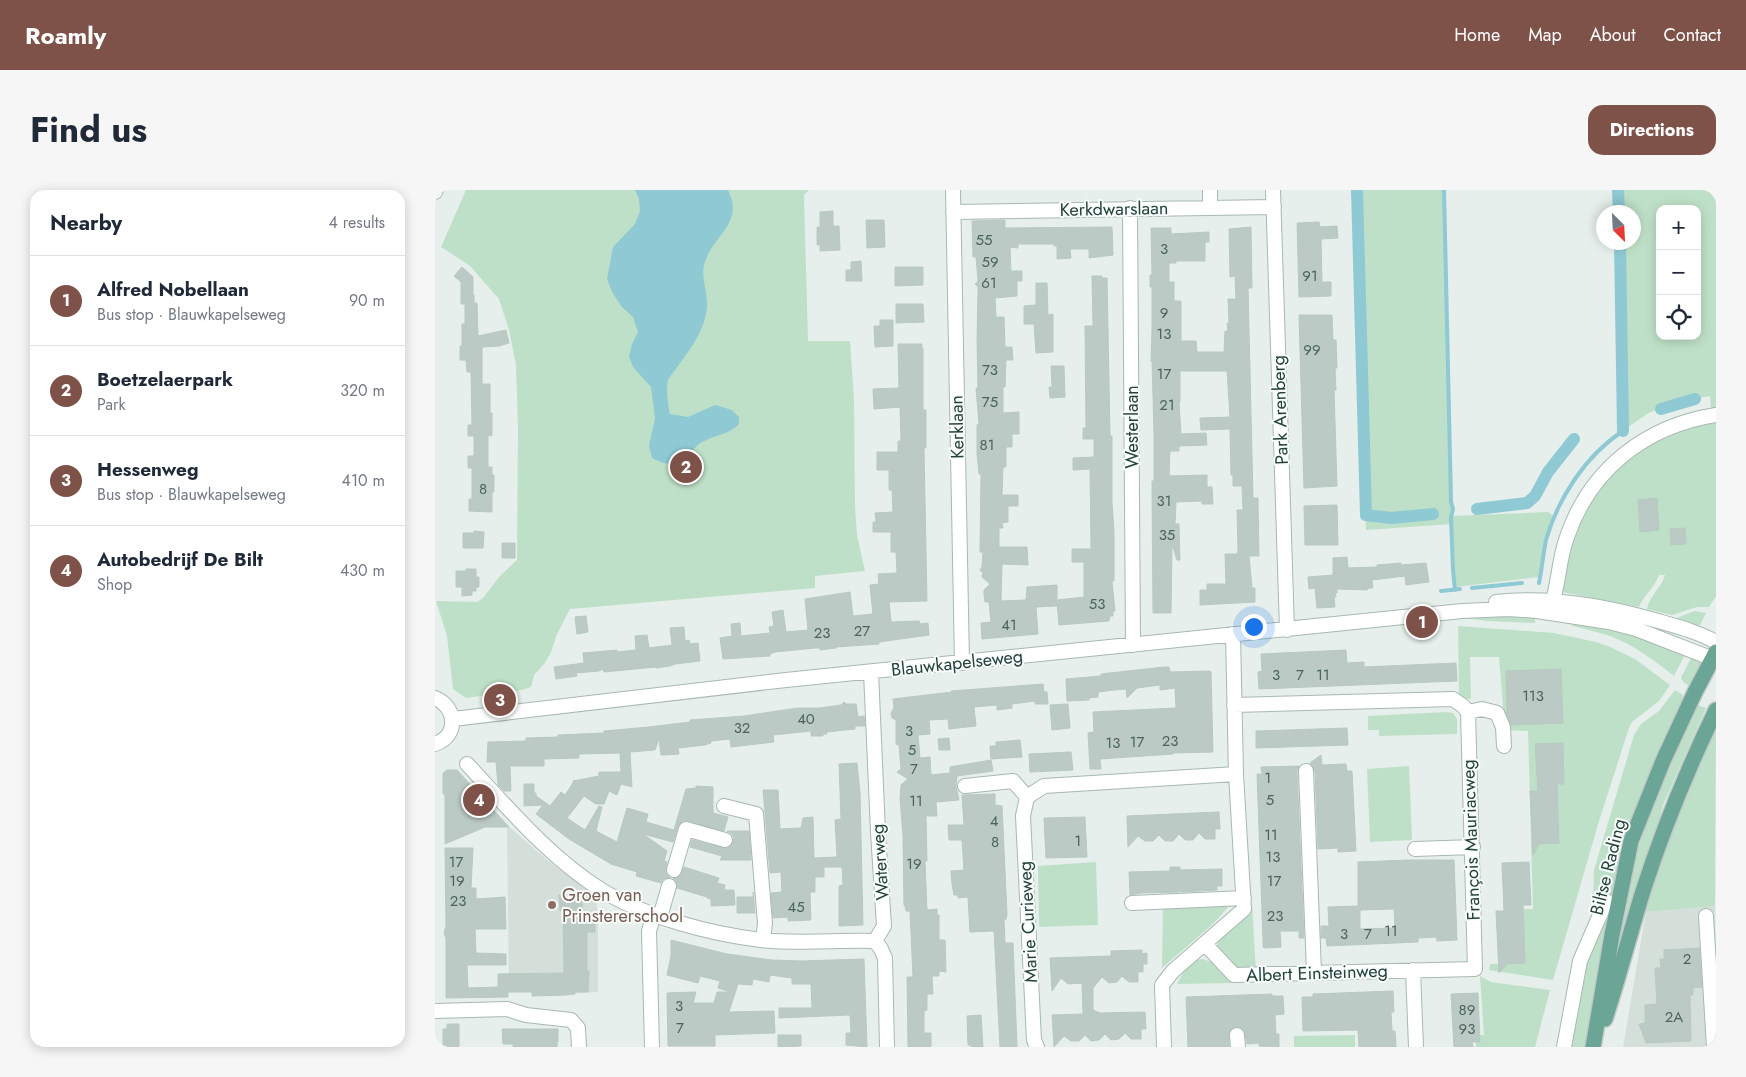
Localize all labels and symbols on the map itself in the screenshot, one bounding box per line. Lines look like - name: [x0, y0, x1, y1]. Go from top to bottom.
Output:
- street label: Kerkdwarslaan: [1060, 195, 1168, 223]
- north arrow: [1596, 205, 1641, 250]
- house number: 55: [976, 229, 992, 251]
- house number: 3: [1160, 238, 1168, 260]
- house number: 59: [981, 251, 999, 273]
- house number: 91: [1302, 265, 1318, 287]
- house number: 61: [981, 272, 997, 294]
- house number: 9: [1160, 302, 1168, 324]
- house number: 13: [1157, 323, 1171, 345]
- house number: 99: [1303, 339, 1321, 361]
- street label: Park Arenberg: [1265, 355, 1295, 465]
- house number: 73: [982, 359, 998, 381]
- house number: 17: [1157, 363, 1171, 385]
- street label: Westerlaan: [1119, 385, 1145, 469]
- house number: 75: [982, 391, 998, 413]
- house number: 21: [1159, 394, 1175, 416]
- street label: Kerklaan: [943, 395, 971, 459]
- house number: 81: [980, 434, 994, 456]
- pin: 2: [670, 448, 702, 486]
- house number: 8: [479, 478, 487, 500]
- house number: 31: [1157, 490, 1171, 512]
- house number: 35: [1159, 524, 1175, 546]
- house number: 53: [1089, 593, 1105, 615]
- pin: 1: [1406, 603, 1438, 641]
- house number: 41: [1001, 614, 1017, 636]
- your location: [1241, 614, 1267, 640]
- house number: 27: [854, 620, 870, 642]
- house number: 23: [814, 622, 830, 644]
- street label: Blauwkapelseweg: [890, 643, 1024, 683]
- house number: 3: [1272, 664, 1280, 686]
- house number: 7: [1296, 664, 1304, 686]
- house number: 11: [1316, 664, 1330, 686]
- pin: 3: [484, 681, 516, 719]
- house number: 113: [1522, 685, 1544, 707]
- house number: 40: [797, 708, 815, 730]
- house number: 32: [734, 717, 750, 739]
- house number: 3: [905, 720, 913, 742]
- house number: 23: [1162, 730, 1178, 752]
- house number: 17: [1130, 731, 1144, 753]
- house number: 13: [1106, 732, 1120, 754]
- house number: 5: [908, 739, 916, 761]
- house number: 7: [910, 758, 918, 780]
- street label: François Mauriacweg: [1455, 759, 1487, 921]
- house number: 1: [1265, 767, 1271, 789]
- pin: 4: [463, 781, 495, 819]
- house number: 5: [1266, 789, 1274, 811]
- house number: 11: [909, 790, 923, 812]
- house number: 4: [990, 810, 999, 832]
- street label: Biltse Rading: [1583, 816, 1633, 918]
- street label: Waterweg: [864, 823, 896, 901]
- house number: 11: [1264, 824, 1278, 846]
- house number: 1: [1075, 830, 1081, 852]
- house number: 8: [991, 831, 999, 853]
- house number: 13: [1266, 846, 1280, 868]
- house number: 17: [449, 851, 463, 873]
- house number: 19: [906, 853, 922, 875]
- street label: Marie Curieweg: [1012, 860, 1044, 984]
- house number: 19: [449, 870, 465, 892]
- house number: 17: [1267, 870, 1281, 892]
- place label: Groen van Prinstererschool: [562, 882, 683, 929]
- house number: 23: [450, 890, 466, 912]
- house number: 45: [787, 896, 805, 918]
- marker: Groen van Prinstererschool: [546, 899, 558, 911]
- house number: 23: [1267, 905, 1283, 927]
- house number: 11: [1384, 920, 1398, 942]
- house number: 3: [1340, 923, 1348, 945]
- house number: 7: [1364, 923, 1372, 945]
- house number: 2: [1683, 948, 1691, 970]
- street label: Albert Einsteinweg: [1246, 958, 1388, 988]
- house number: 3: [675, 995, 683, 1017]
- house number: 89: [1459, 999, 1475, 1021]
- house number: 2A: [1665, 1006, 1683, 1028]
- house number: 7: [676, 1017, 684, 1039]
- house number: 93: [1459, 1018, 1475, 1040]

